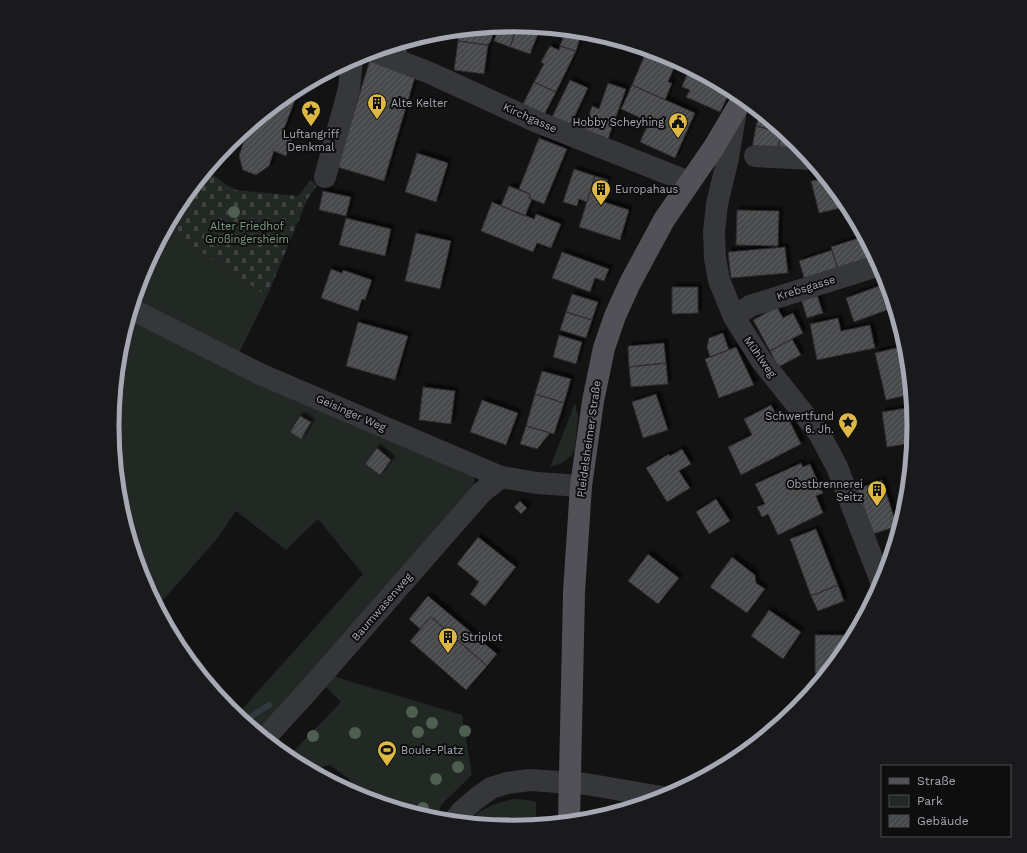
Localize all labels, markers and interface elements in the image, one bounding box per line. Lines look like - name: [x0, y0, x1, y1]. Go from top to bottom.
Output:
- building icon: Alte Kelter: [366, 92, 388, 120]
- place label: Alte Kelter: [391, 97, 448, 110]
- place icon: Luftangriff Denkmal: [300, 99, 322, 127]
- street label: Kirchgasse: [501, 100, 559, 136]
- public building icon: Hobby Scheyhing: [667, 111, 689, 139]
- place label: Hobby Scheyhing: [572, 116, 664, 129]
- place label: Luftangriff Denkmal: [283, 128, 340, 154]
- building icon: Europahaus: [590, 178, 612, 206]
- place label: Europahaus: [615, 183, 678, 196]
- park label: Alter Friedhof Großingersheim: [205, 220, 289, 246]
- street label: Krebsgasse: [775, 273, 837, 303]
- street label: Mühlweg: [741, 334, 779, 380]
- street label: Pleidelsheimer Straße: [574, 380, 604, 498]
- street label: Geisinger Weg: [314, 392, 388, 434]
- place label: Schwertfund 6. Jh.: [765, 410, 834, 436]
- place icon: Schwertfund 6. Jh.: [837, 411, 859, 439]
- place label: Obstbrennerei Seitz: [786, 478, 863, 504]
- building icon: Obstbrennerei Seitz: [866, 479, 888, 507]
- street label: Baumwasenweg: [349, 570, 415, 644]
- building icon: Striplot: [437, 626, 459, 654]
- place label: Striplot: [462, 631, 503, 644]
- sports icon: Boule-Platz: [376, 739, 398, 767]
- place label: Boule-Platz: [401, 744, 464, 757]
- legend: [881, 765, 1011, 837]
- text: Straße: [917, 774, 956, 788]
- text: Park: [917, 794, 943, 808]
- text: Gebäude: [917, 814, 969, 828]

